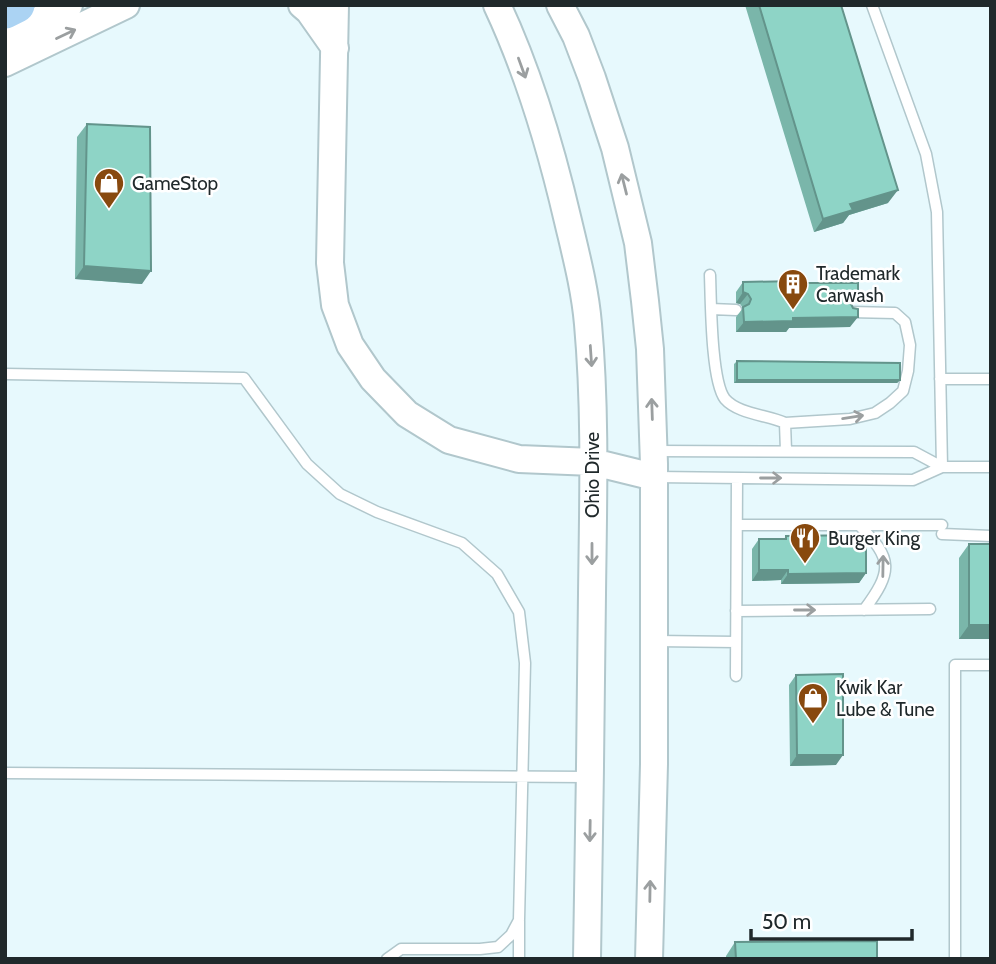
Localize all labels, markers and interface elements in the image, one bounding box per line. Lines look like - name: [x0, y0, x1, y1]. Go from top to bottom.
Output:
- one-way arrow: [55, 27, 76, 40]
- one-way arrow: [517, 57, 529, 79]
- shop icon: GameStop: [92, 166, 126, 210]
- place label: GameStop: [132, 172, 218, 195]
- one-way arrow: [617, 173, 630, 196]
- place label: Trademark Carwash: [816, 262, 901, 307]
- building icon: Trademark Carwash: [776, 267, 810, 311]
- one-way arrow: [585, 344, 598, 366]
- one-way arrow: [645, 398, 658, 421]
- one-way arrow: [841, 410, 864, 423]
- street label: Ohio Drive: [581, 432, 604, 518]
- one-way arrow: [760, 472, 783, 485]
- restaurant icon: Burger King: [788, 521, 822, 565]
- place label: Burger King: [828, 527, 920, 550]
- one-way arrow: [585, 543, 599, 566]
- one-way arrow: [876, 555, 890, 578]
- one-way arrow: [793, 603, 816, 617]
- place label: Kwik Kar Lube & Tune: [836, 676, 935, 721]
- shop icon: Kwik Kar Lube & Tune: [796, 681, 830, 725]
- one-way arrow: [583, 819, 596, 842]
- one-way arrow: [644, 879, 657, 902]
- scale bar: [751, 898, 912, 942]
- text: 50 m: [762, 909, 811, 934]

